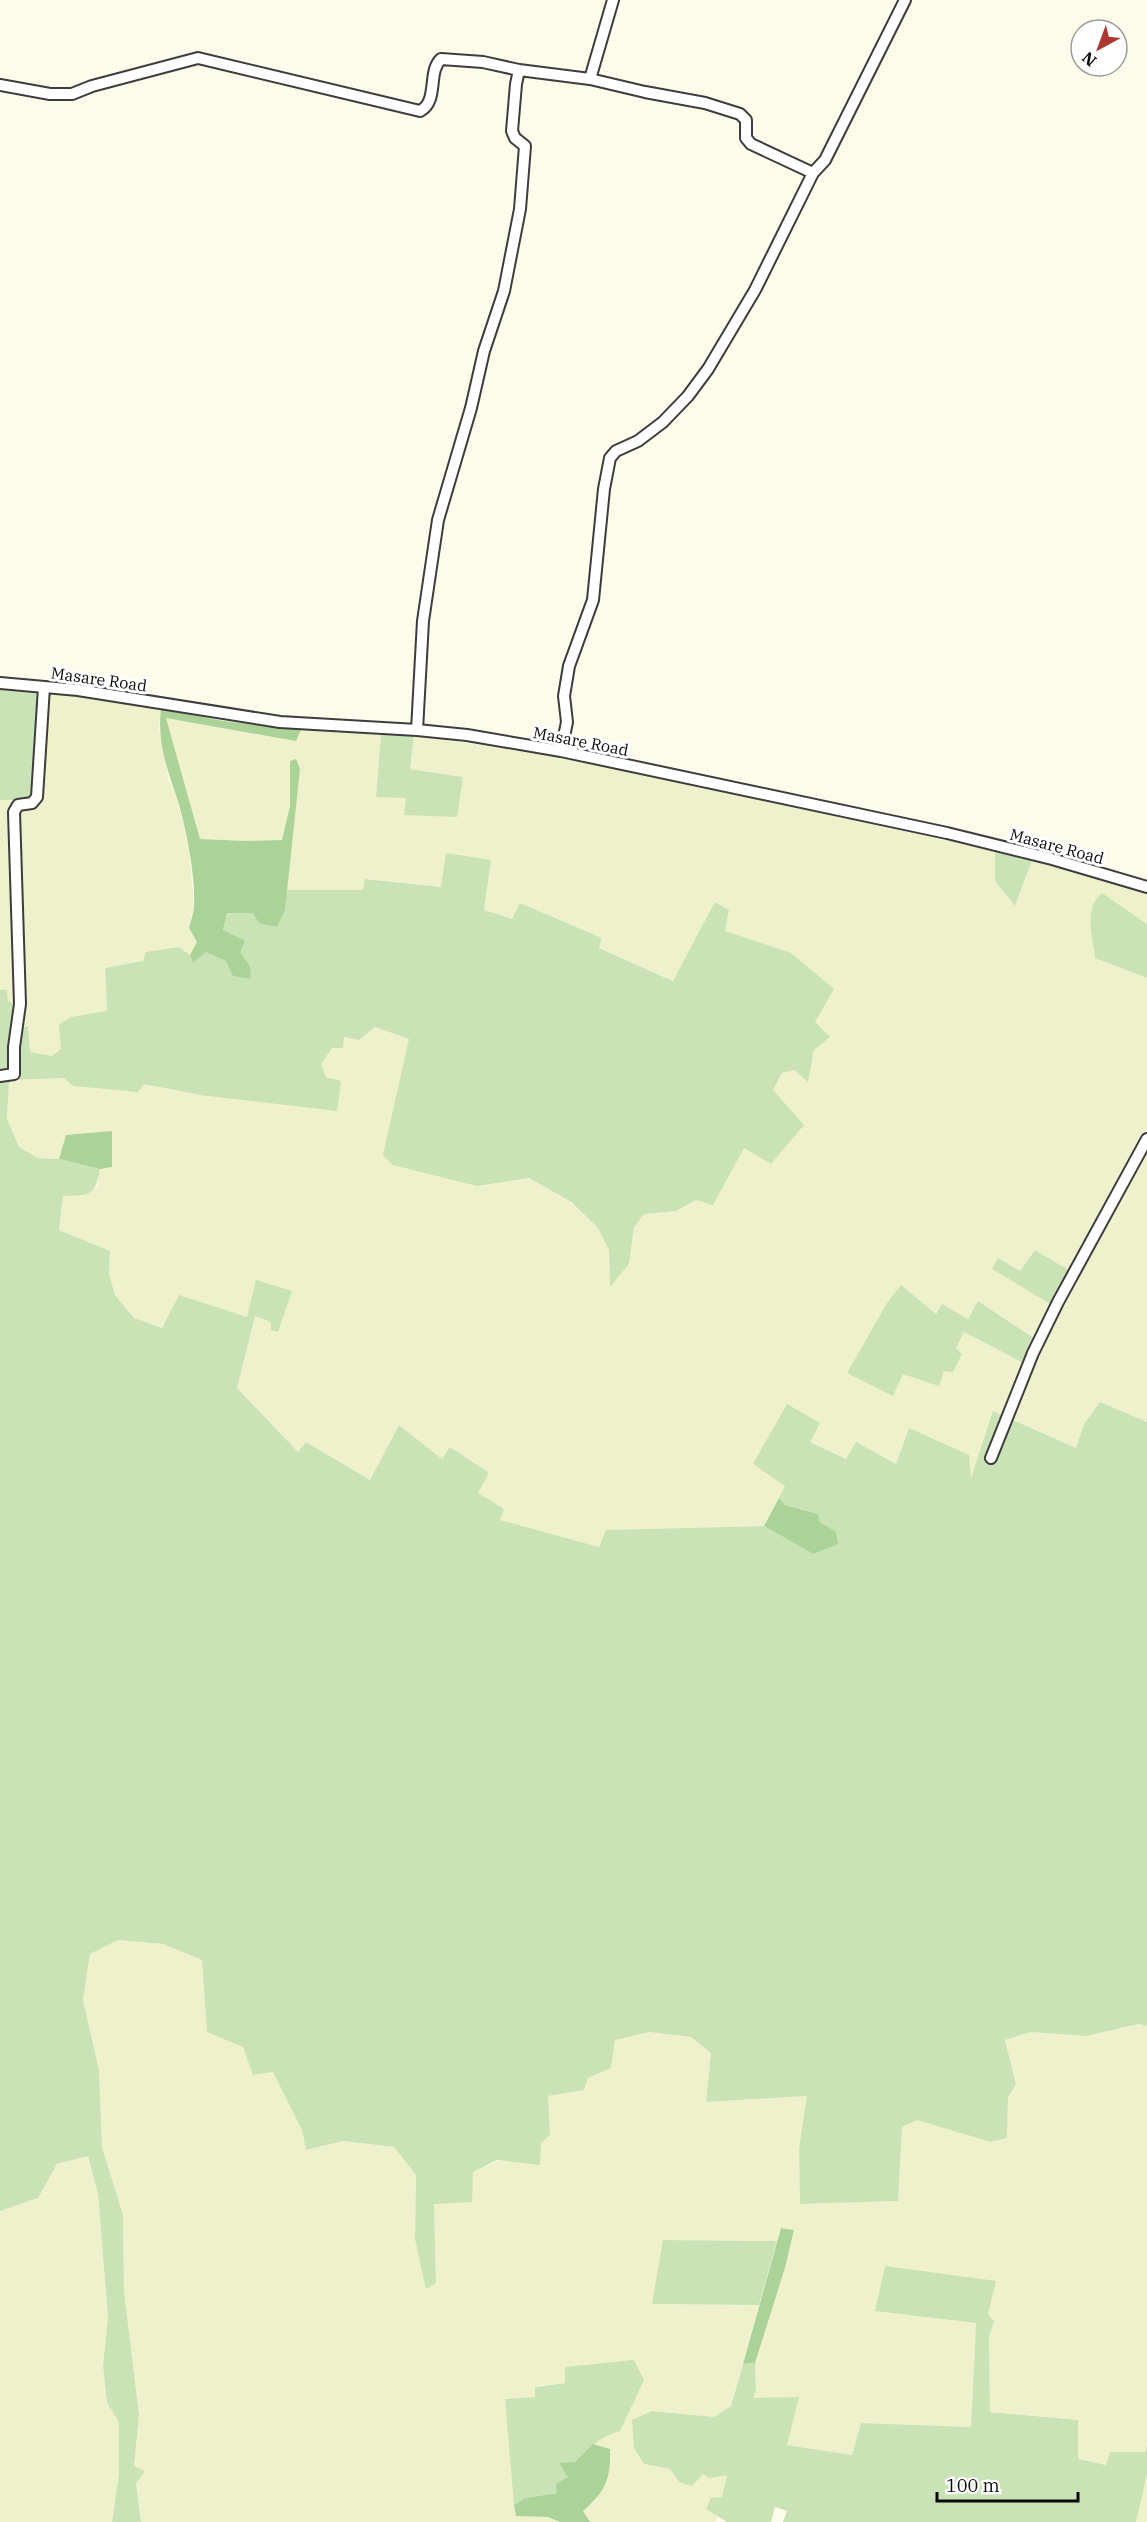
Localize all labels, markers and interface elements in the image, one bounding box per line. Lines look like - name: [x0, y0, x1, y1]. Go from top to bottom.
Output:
- north arrow: [1069, 18, 1129, 78]
- text: N: [1078, 48, 1100, 71]
- street label: Masare Road: [50, 662, 149, 696]
- street label: Masare Road: [532, 722, 631, 760]
- street label: Masare Road: [1008, 824, 1107, 868]
- scale bar: [937, 2465, 1078, 2503]
- text: 100 m: [946, 2474, 1000, 2497]

